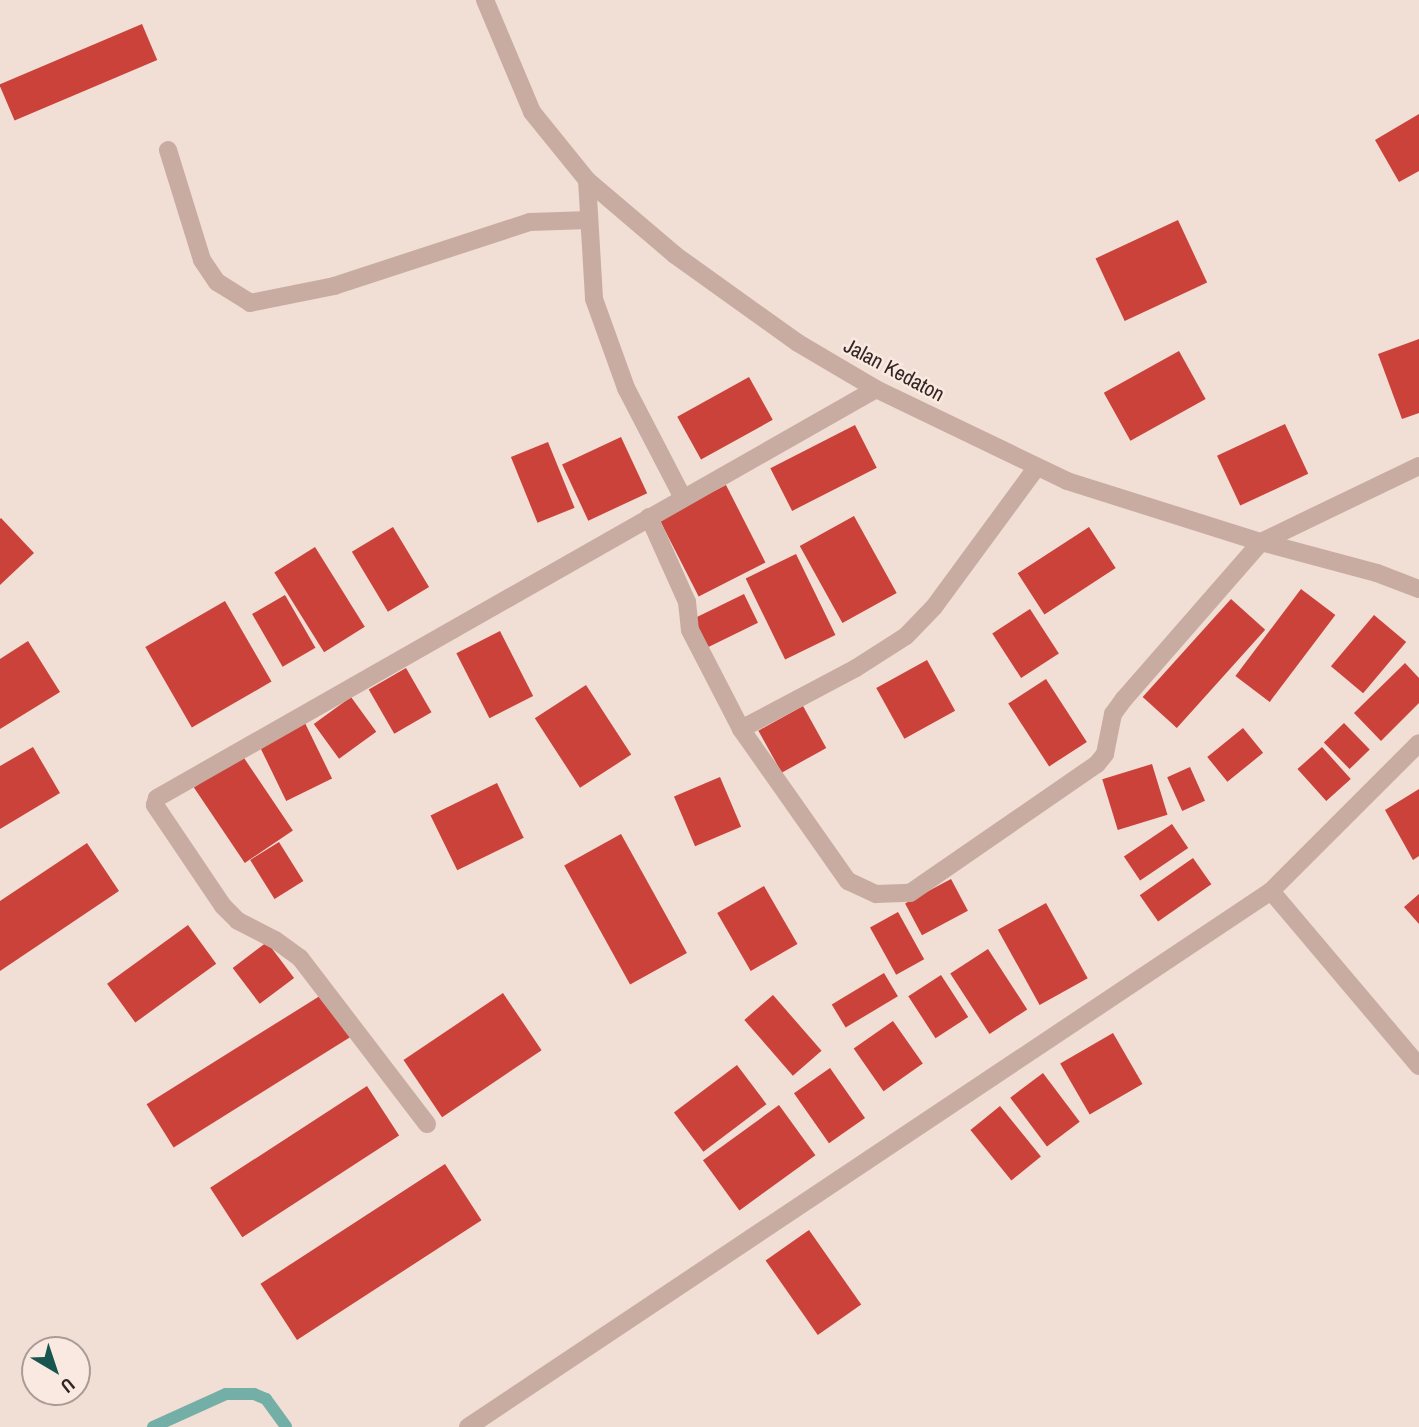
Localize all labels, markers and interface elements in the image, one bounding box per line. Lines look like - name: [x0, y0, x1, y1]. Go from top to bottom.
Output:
- street label: Jalan Kedaton: [839, 333, 949, 407]
- north arrow: [21, 1336, 91, 1406]
- text: U: [55, 1372, 81, 1399]

